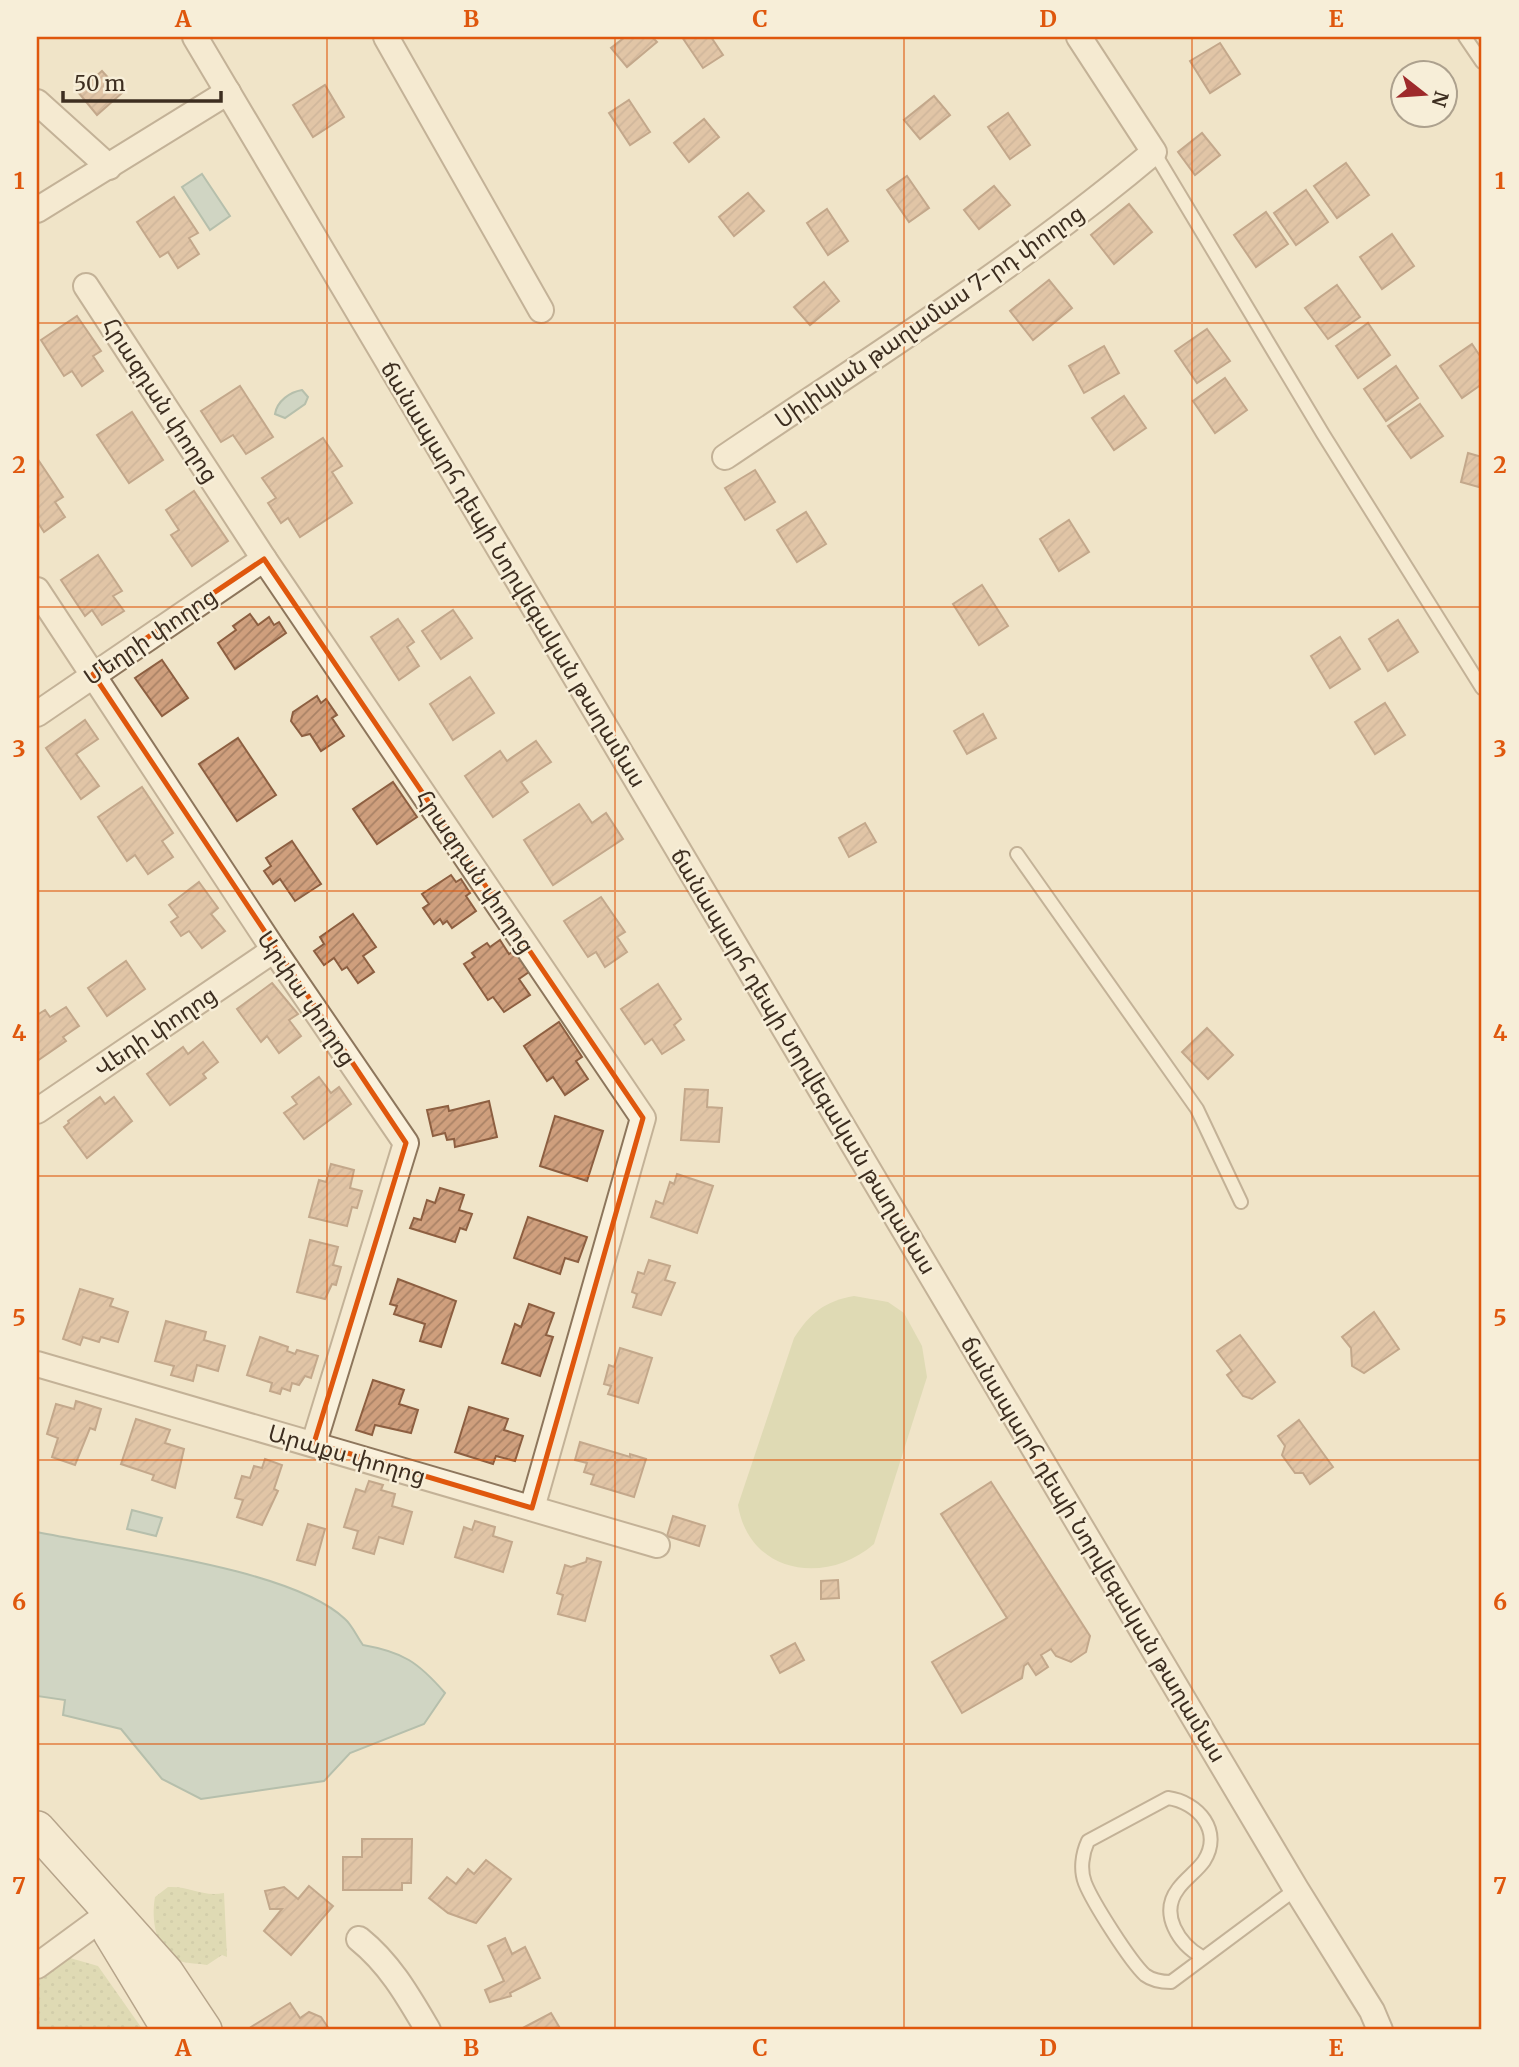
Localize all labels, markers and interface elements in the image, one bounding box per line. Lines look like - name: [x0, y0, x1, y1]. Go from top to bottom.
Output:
- text: A: [174, 4, 192, 33]
- text: B: [463, 4, 479, 33]
- text: C: [752, 4, 768, 33]
- text: D: [1039, 4, 1057, 33]
- text: E: [1328, 4, 1344, 33]
- scale bar: [63, 60, 220, 104]
- north arrow: [1390, 60, 1460, 130]
- text: 50 m: [74, 70, 125, 97]
- text: N: [1427, 88, 1454, 110]
- text: 1: [14, 166, 25, 195]
- text: 1: [1495, 166, 1506, 195]
- street label: Սիլիկյան թաղամաս 7-րդ փողոց: [769, 198, 1089, 434]
- street label: Հրազդան փողոց: [97, 312, 225, 488]
- street label: ճանապարհ դեպի Նորվեգական թաղամաս: [375, 356, 653, 792]
- text: 2: [12, 450, 26, 479]
- text: 2: [1493, 450, 1507, 479]
- street label: Մեղրի փողոց: [78, 581, 222, 691]
- text: 3: [12, 734, 26, 763]
- text: 3: [1493, 734, 1507, 763]
- street label: Հրազդան փողոց: [410, 784, 542, 958]
- street label: ճանապարհ դեպի Նորվեգական թաղամաս: [665, 843, 943, 1279]
- street label: Արփա փողոց: [251, 925, 363, 1071]
- street label: Վեդի փողոց: [88, 979, 222, 1083]
- text: 4: [12, 1018, 27, 1047]
- text: 4: [1493, 1018, 1508, 1047]
- text: 5: [12, 1303, 26, 1332]
- text: 5: [1493, 1303, 1507, 1332]
- street label: ճանապարհ դեպի Նորվեգական թաղամաս: [955, 1331, 1233, 1767]
- street label: Արաքս փողոց: [265, 1418, 429, 1490]
- text: 6: [12, 1587, 26, 1616]
- text: 6: [1493, 1587, 1507, 1616]
- text: 7: [12, 1871, 26, 1900]
- text: 7: [1493, 1871, 1507, 1900]
- text: A: [174, 2033, 192, 2062]
- text: B: [463, 2033, 479, 2062]
- text: C: [752, 2033, 768, 2062]
- text: D: [1039, 2033, 1057, 2062]
- text: E: [1328, 2033, 1344, 2062]

